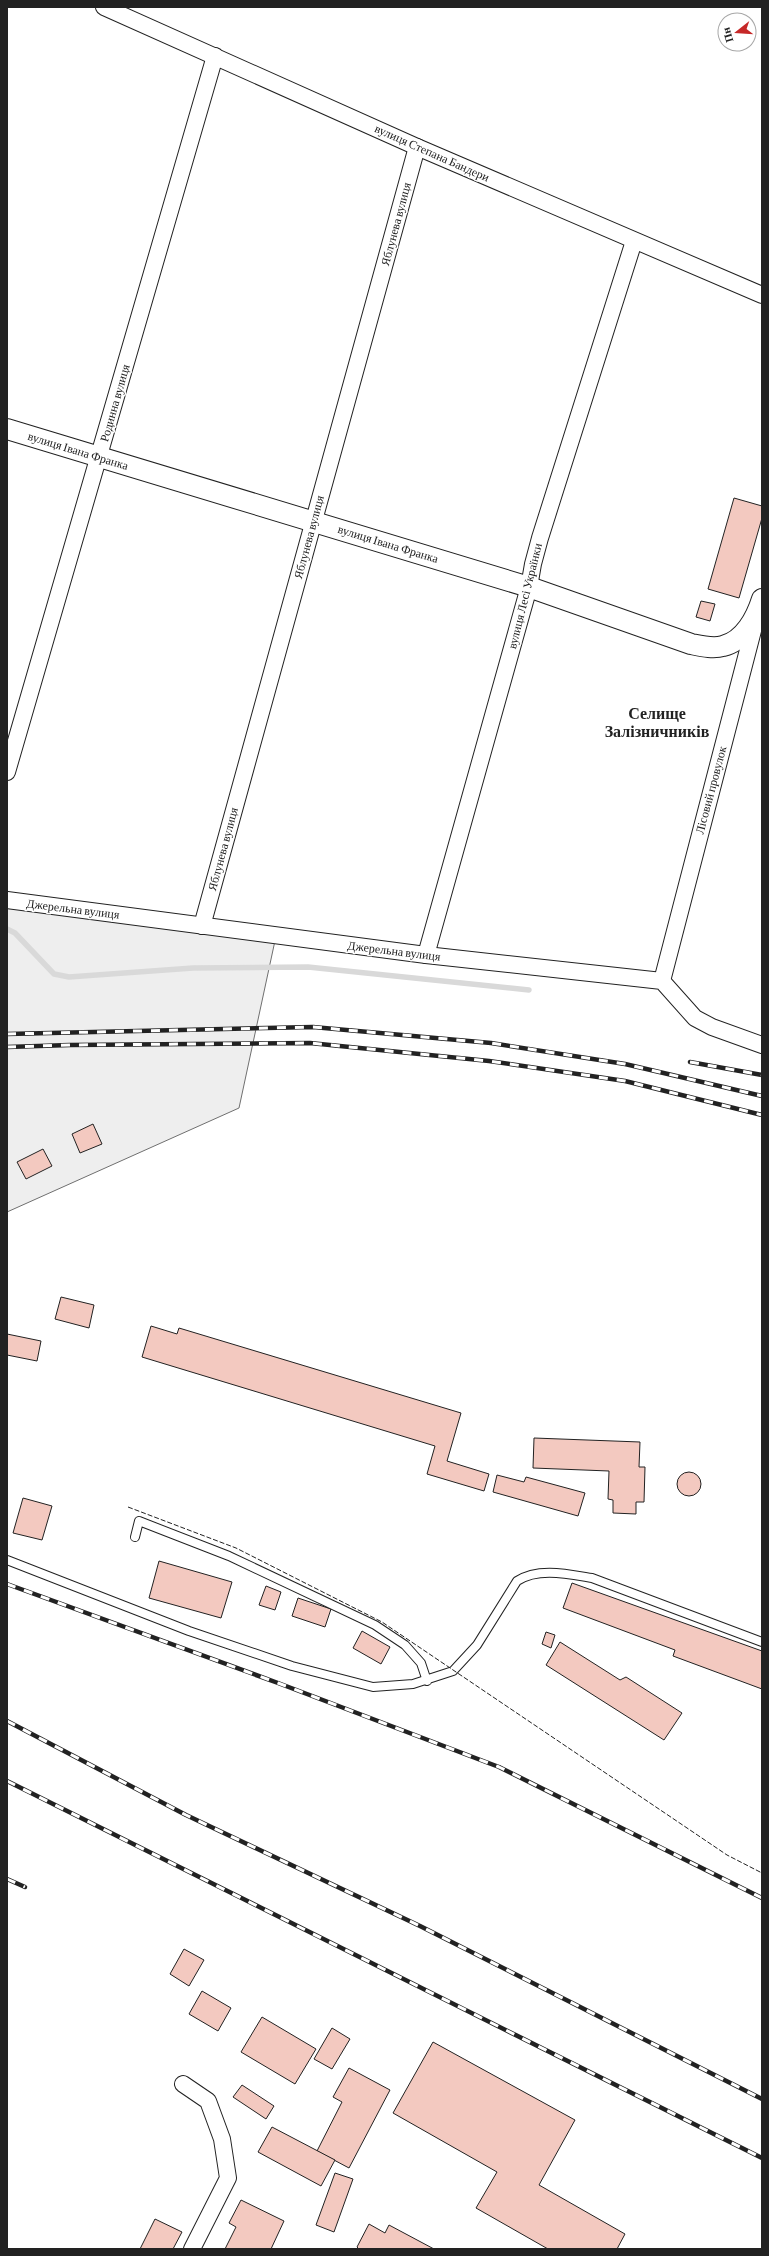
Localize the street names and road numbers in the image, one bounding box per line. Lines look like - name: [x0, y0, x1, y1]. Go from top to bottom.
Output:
- street label: вулиця Степана Бандери: [373, 121, 492, 185]
- street label: Яблунева вулиця: [378, 180, 414, 267]
- street label: Родинна вулиця: [97, 362, 133, 443]
- street label: вулиця Івана Франка: [26, 429, 131, 473]
- street label: Яблунева вулиця: [291, 493, 327, 580]
- street label: вулиця Івана Франка: [336, 522, 441, 566]
- street label: вулиця Лесі Українки: [505, 541, 545, 650]
- street label: Лісовий провулок: [693, 744, 730, 836]
- street label: Яблунева вулиця: [205, 805, 241, 892]
- street label: Джерельна вулиця: [26, 896, 121, 922]
- street label: Джерельна вулиця: [347, 938, 442, 964]

